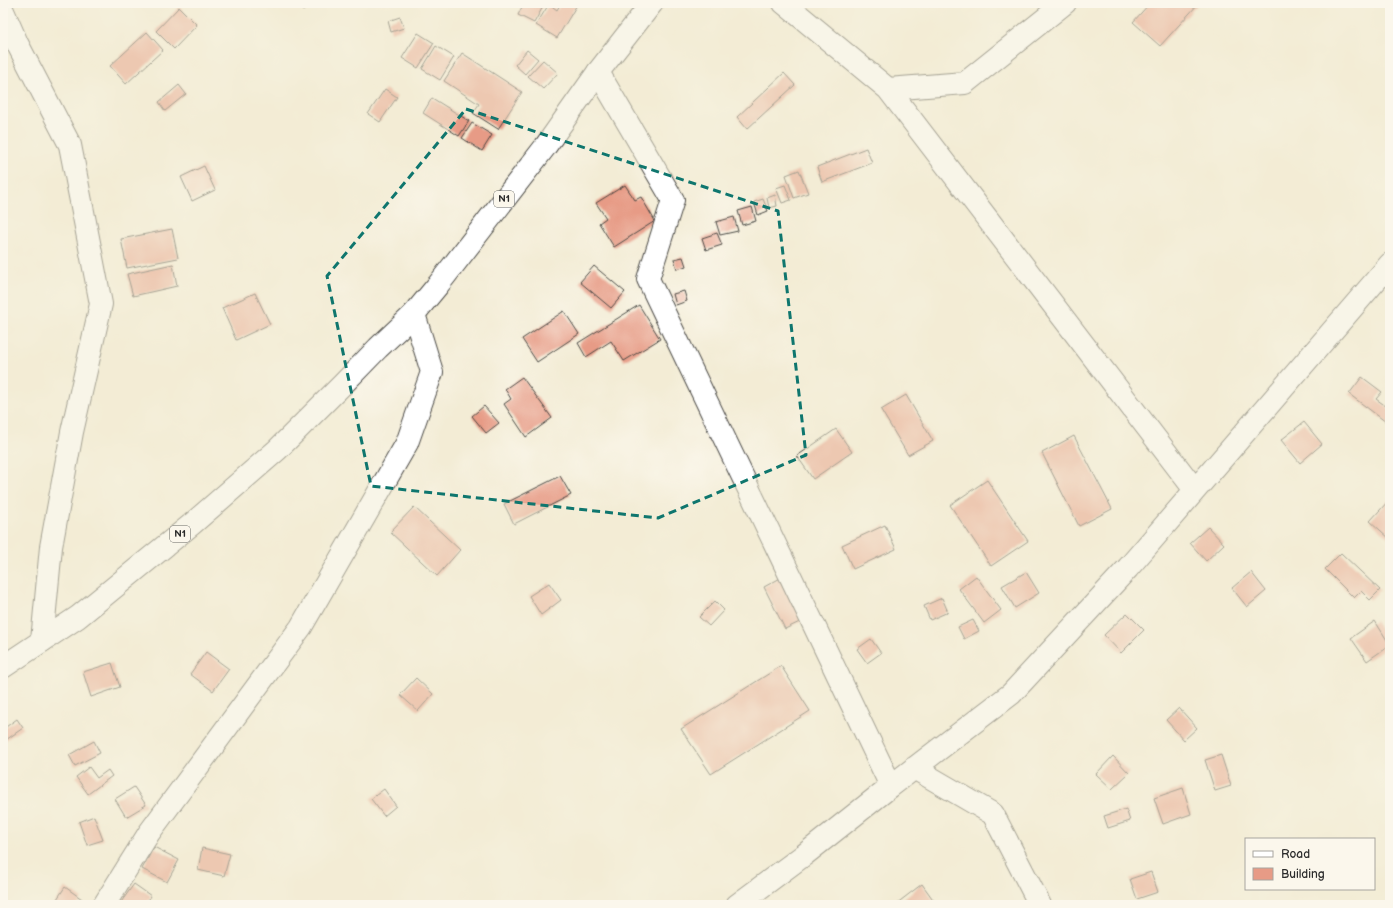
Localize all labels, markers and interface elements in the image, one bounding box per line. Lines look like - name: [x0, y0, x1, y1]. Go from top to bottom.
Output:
- road number: N1: [494, 191, 514, 207]
- road number: N1: [170, 526, 190, 542]
- legend: [1245, 838, 1375, 890]
- text: Road: [1281, 847, 1310, 862]
- text: Building: [1281, 867, 1325, 882]

